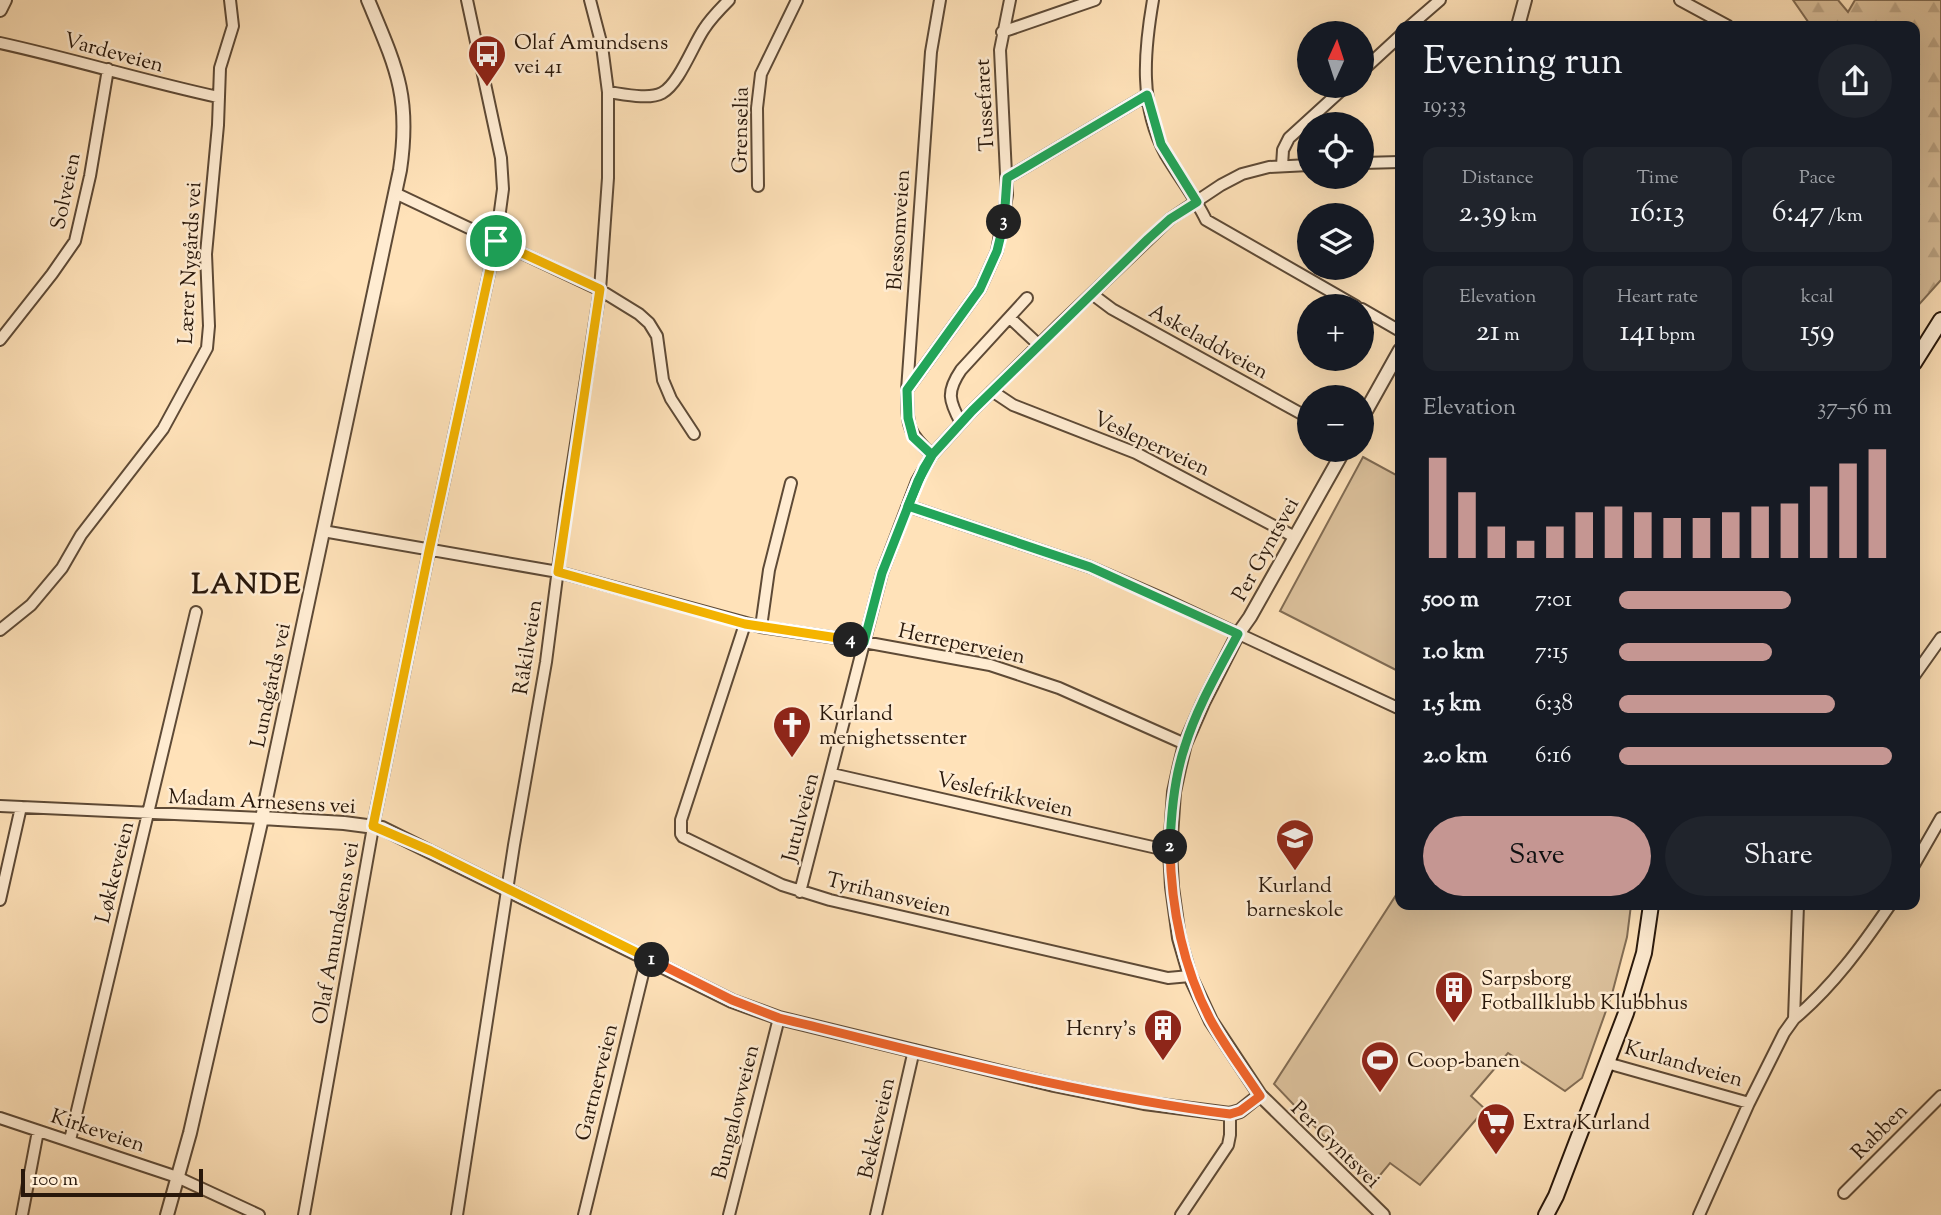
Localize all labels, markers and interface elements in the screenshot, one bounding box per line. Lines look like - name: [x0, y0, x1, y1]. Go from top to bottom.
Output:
- north arrow: [1297, 21, 1374, 98]
- map controls: [1297, 21, 1374, 462]
- street label: Vardeveien: [60, 26, 167, 82]
- place label: Olaf Amundsens vei 41: [514, 29, 668, 83]
- bus stop icon: Olaf Amundsens vei 41: [466, 33, 508, 88]
- text: Evening run: [1423, 37, 1623, 91]
- button: share: [1818, 44, 1892, 118]
- street label: Tussefaret: [969, 58, 1003, 152]
- street label: Grenselia: [726, 86, 758, 174]
- text: 19:33: [1423, 90, 1466, 123]
- button: locate: [1297, 112, 1374, 189]
- street label: Solveien: [44, 150, 90, 233]
- text: Distance: [1462, 165, 1534, 192]
- text: Time: [1636, 165, 1679, 192]
- text: Pace: [1799, 165, 1835, 192]
- street label: Blessomveien: [881, 168, 919, 292]
- street label: Lærer Nygårds vei: [172, 181, 210, 345]
- text: 2.39: [1459, 192, 1507, 235]
- text: 16:13: [1630, 192, 1685, 235]
- text: 6:47: [1772, 192, 1824, 235]
- button: layers: [1297, 203, 1374, 280]
- text: km: [1507, 203, 1537, 230]
- text: /km: [1824, 203, 1863, 230]
- pin: 3: [986, 204, 1021, 240]
- text: 3: [1000, 208, 1007, 235]
- pin: [466, 211, 526, 271]
- icon: arrive: [477, 222, 515, 260]
- text: Elevation: [1459, 284, 1536, 311]
- text: Heart rate: [1617, 284, 1698, 311]
- text: kcal: [1801, 284, 1833, 311]
- button: +: [1297, 294, 1374, 371]
- street label: Askeladdveien: [1143, 297, 1273, 388]
- text: 21: [1476, 311, 1500, 354]
- text: 141: [1619, 311, 1655, 354]
- text: 159: [1800, 311, 1835, 354]
- text: m: [1500, 322, 1520, 349]
- text: bpm: [1655, 322, 1696, 349]
- button: −: [1297, 385, 1374, 462]
- text: Elevation: [1423, 392, 1516, 425]
- text: 37–56 m: [1817, 392, 1892, 425]
- street label: Vesleperveien: [1088, 405, 1214, 485]
- street label: Per Gyntsvei: [1226, 493, 1308, 607]
- district label: LANDE: [191, 566, 303, 606]
- text: 500 m: [1423, 584, 1479, 617]
- text: 7:01: [1535, 584, 1572, 617]
- street label: Råkilveien: [507, 598, 551, 697]
- street label: Herreperveien: [895, 617, 1028, 673]
- street label: Lundgårds vei: [244, 620, 300, 751]
- pin: 4: [834, 622, 868, 658]
- text: 4: [846, 626, 855, 653]
- text: 1.0 km: [1423, 636, 1485, 669]
- text: 7:15: [1535, 636, 1568, 669]
- text: 1.5 km: [1423, 688, 1481, 721]
- text: 6:38: [1535, 688, 1573, 721]
- place label: Kurland menighetssenter: [819, 700, 967, 754]
- church icon: Kurland menighetssenter: [771, 704, 813, 759]
- text: 2.0 km: [1423, 740, 1488, 773]
- text: 6:16: [1535, 740, 1571, 773]
- street label: Veslefrikkveien: [933, 766, 1076, 826]
- street label: Jutulveien: [775, 770, 828, 866]
- street label: Madam Arnesens vei: [167, 783, 357, 823]
- button: Save: [1423, 816, 1651, 896]
- button: Share: [1665, 816, 1892, 896]
- school or university icon: Kurland barneskole: [1274, 817, 1316, 872]
- street label: Løkkeveien: [89, 818, 143, 927]
- pin: 2: [1152, 830, 1188, 864]
- text: 2: [1165, 833, 1174, 860]
- street label: Olaf Amundsens vei: [306, 840, 368, 1027]
- street label: Tyrihansveien: [823, 866, 954, 926]
- place label: Kurland barneskole: [1247, 872, 1343, 926]
- pin: 1: [634, 942, 670, 978]
- text: 1: [648, 946, 655, 973]
- place label: Sarpsborg Fotballklubb Klubbhus: [1481, 965, 1688, 1019]
- building icon: Sarpsborg Fotballklubb Klubbhus: [1433, 969, 1475, 1024]
- building icon: Henry's: [1142, 1007, 1184, 1062]
- place label: Henry's: [1066, 1015, 1136, 1045]
- street label: Gartnerveien: [569, 1021, 627, 1144]
- street label: Kurlandveien: [1621, 1034, 1746, 1096]
- sports icon: Coop-banen: [1359, 1039, 1401, 1094]
- street label: Bungalowveien: [706, 1042, 768, 1183]
- place label: Coop-banen: [1407, 1047, 1520, 1077]
- street label: Bekkeveien: [852, 1075, 904, 1182]
- street label: Per Gyntsvei: [1283, 1095, 1386, 1196]
- street label: Rabben: [1845, 1097, 1916, 1168]
- supermarket icon: Extra Kurland: [1475, 1101, 1517, 1156]
- street label: Kirkeveien: [46, 1103, 148, 1161]
- place label: Extra Kurland: [1523, 1109, 1650, 1139]
- scale bar: [21, 1166, 203, 1198]
- text: 100 m: [32, 1167, 78, 1194]

